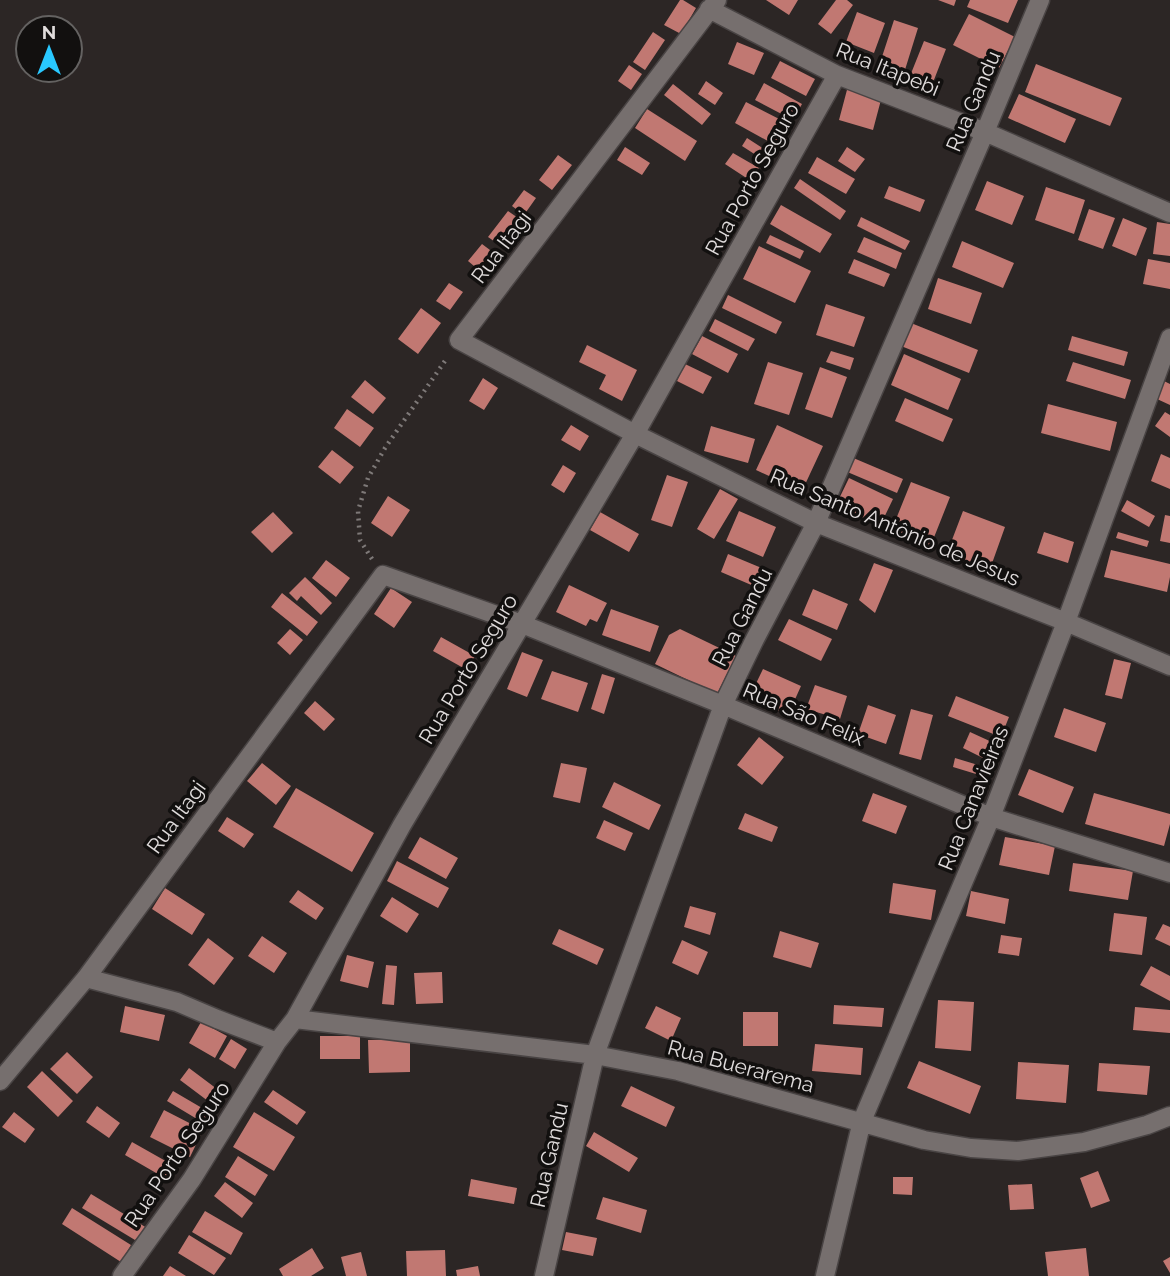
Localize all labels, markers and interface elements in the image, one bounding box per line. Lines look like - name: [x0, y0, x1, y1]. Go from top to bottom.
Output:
- north arrow: [14, 14, 84, 84]
- text: N: [42, 21, 56, 43]
- street label: Rua Itapebi: [833, 37, 943, 101]
- street label: Rua Gandu: [941, 47, 1005, 155]
- street label: Rua Porto Seguro: [700, 98, 804, 260]
- street label: Rua Itagi: [466, 206, 536, 288]
- street label: Rua Santo Antônio de Jesus: [766, 463, 1024, 591]
- street label: Rua Gandu: [707, 564, 777, 670]
- street label: Rua Porto Seguro: [413, 590, 523, 748]
- street label: Rua São Felix: [739, 677, 869, 751]
- street label: Rua Canavieiras: [933, 722, 1013, 874]
- street label: Rua Itagi: [141, 776, 211, 858]
- street label: Rua Buerarema: [665, 1034, 817, 1098]
- street label: Rua Porto Seguro: [119, 1076, 235, 1232]
- street label: Rua Gandu: [525, 1100, 573, 1210]

